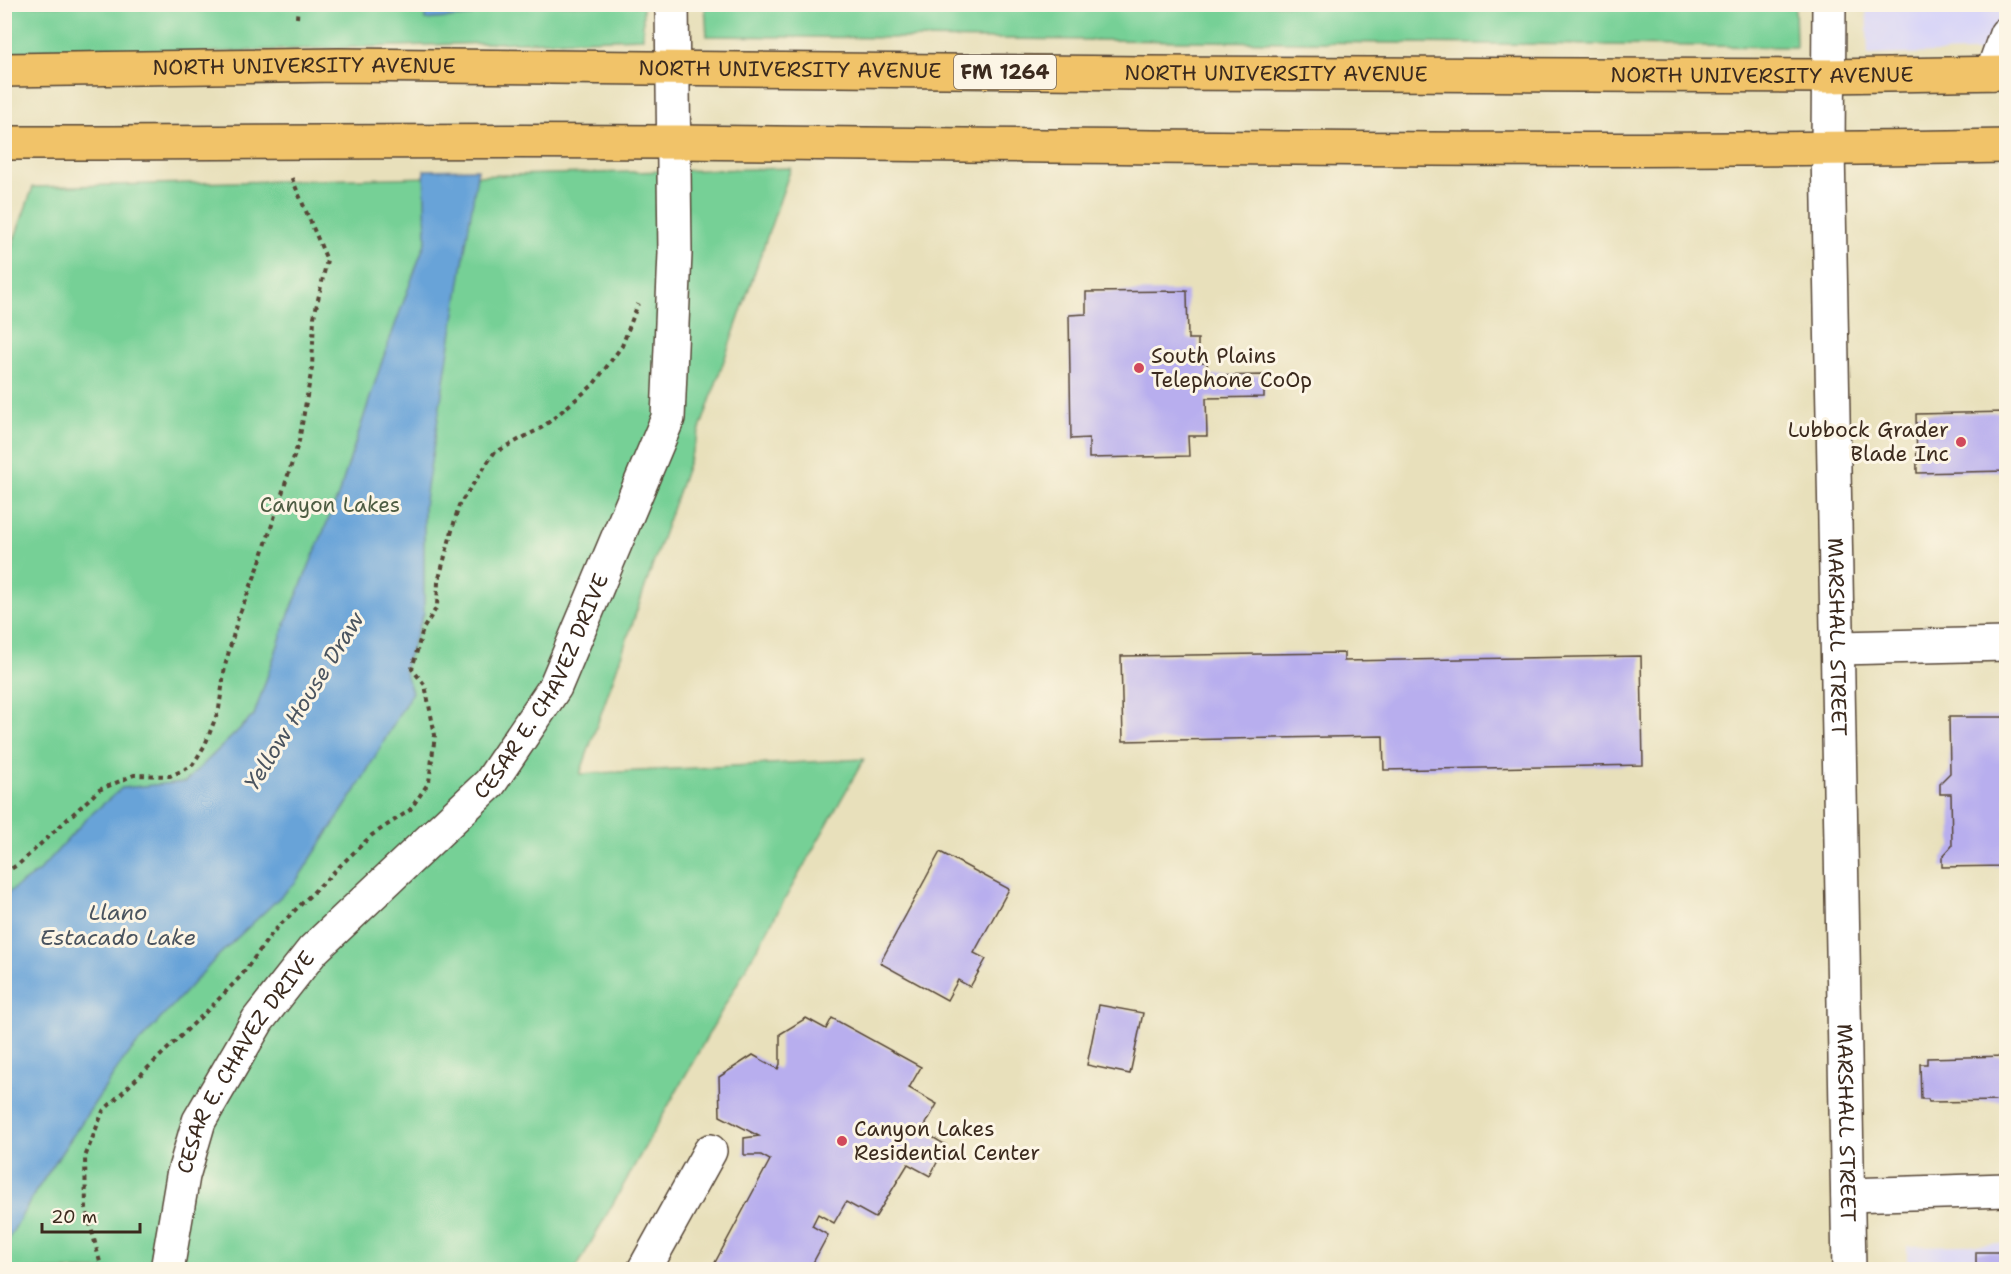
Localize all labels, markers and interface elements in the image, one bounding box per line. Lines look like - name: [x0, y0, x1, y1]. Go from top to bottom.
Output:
- street label: NORTH UNIVERSITY AVENUE: [152, 51, 456, 82]
- street label: NORTH UNIVERSITY AVENUE: [638, 54, 942, 85]
- road number: FM 1264: [954, 55, 1056, 89]
- street label: NORTH UNIVERSITY AVENUE: [1124, 59, 1428, 88]
- street label: NORTH UNIVERSITY AVENUE: [1610, 61, 1914, 90]
- place label: South Plains Telephone CoOp: [1151, 342, 1312, 394]
- marker: South Plains Telephone CoOp: [1132, 361, 1146, 375]
- place label: Lubbock Grader Blade Inc: [1788, 416, 1949, 468]
- marker: Lubbock Grader Blade Inc: [1954, 435, 1968, 449]
- park label: Canyon Lakes: [260, 491, 400, 519]
- street label: MARSHALL STREET: [1821, 537, 1853, 736]
- street label: CESAR E. CHAVEZ DRIVE: [468, 569, 615, 805]
- water label: Yellow House Draw: [237, 606, 371, 796]
- water label: Llano Estacado Lake: [40, 898, 196, 952]
- street label: CESAR E. CHAVEZ DRIVE: [170, 945, 321, 1177]
- street label: MARSHALL STREET: [1830, 1023, 1862, 1222]
- place label: Canyon Lakes Residential Center: [854, 1115, 1040, 1167]
- marker: Canyon Lakes Residential Center: [835, 1134, 849, 1148]
- scale bar: [42, 1196, 140, 1234]
- text: 20 m: [51, 1205, 97, 1229]

